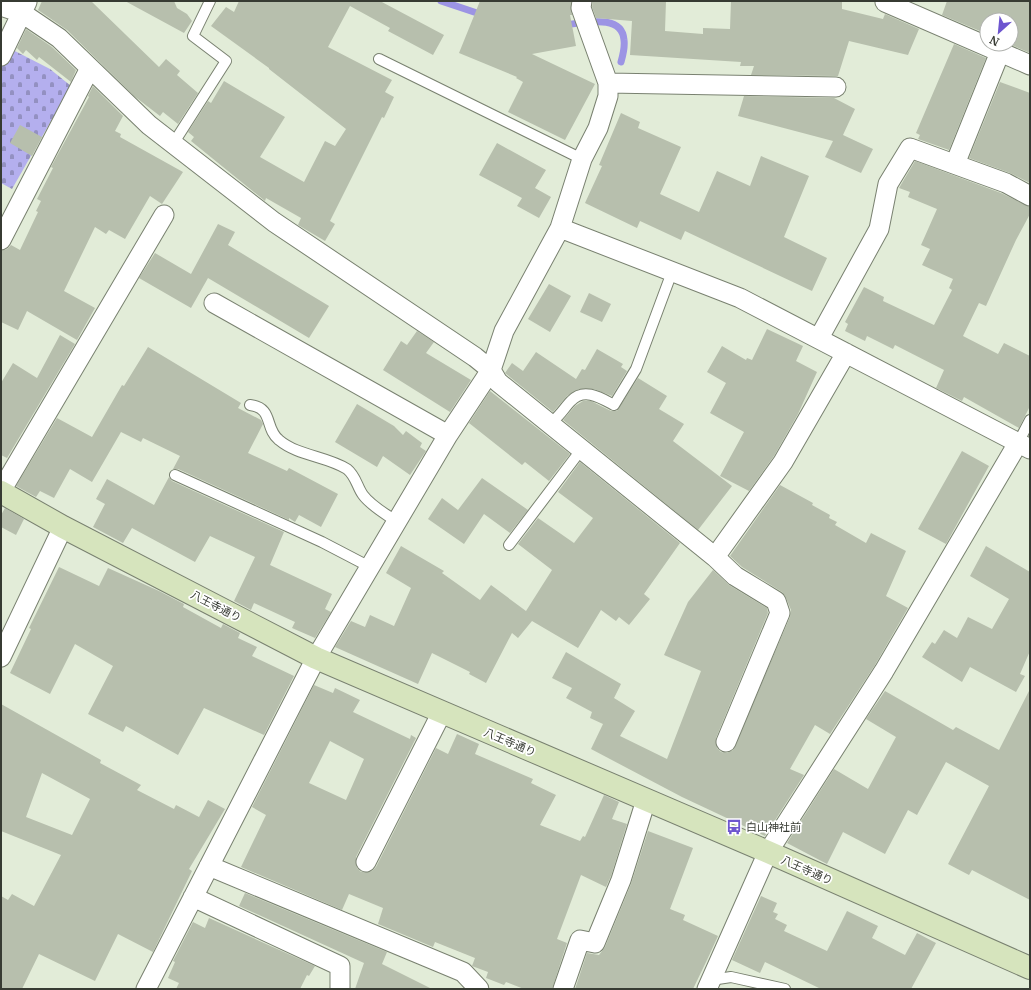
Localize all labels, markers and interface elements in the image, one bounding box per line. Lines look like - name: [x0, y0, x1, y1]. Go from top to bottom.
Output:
- north arrow: [979, 12, 1019, 52]
- text: N: [987, 33, 1002, 49]
- street label: 八王寺通り: [188, 587, 244, 625]
- street label: 八王寺通り: [482, 725, 538, 759]
- bus stop icon: 白山神社前: [725, 818, 743, 836]
- place label: 白山神社前: [746, 820, 801, 834]
- street label: 八王寺通り: [779, 852, 835, 888]

